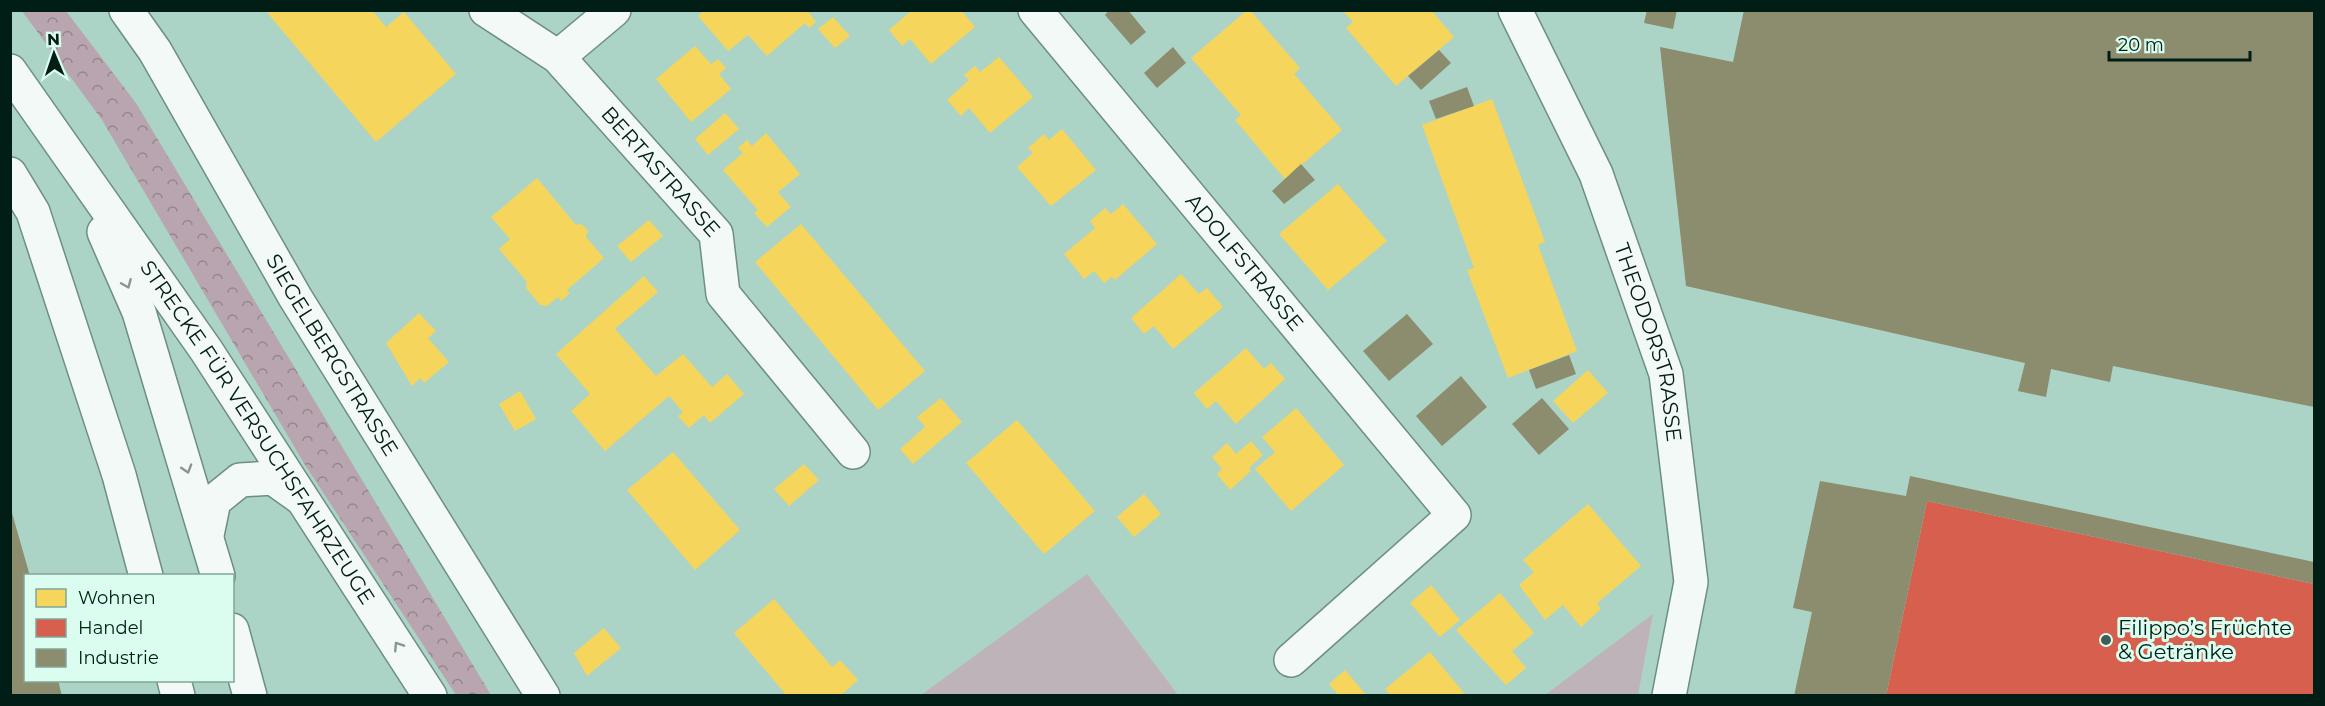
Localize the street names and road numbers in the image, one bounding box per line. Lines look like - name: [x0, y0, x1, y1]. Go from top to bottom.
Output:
- street label: BERTASTRASSE: [596, 101, 726, 242]
- street label: ADOLFSTRASSE: [1181, 188, 1309, 336]
- street label: THEODORSTRASSE: [1609, 240, 1687, 443]
- street label: SIEGELBERGSTRASSE: [261, 249, 404, 460]
- street label: STRECKE FÜR VERSUCHSFAHRZEUGE: [135, 256, 380, 609]

